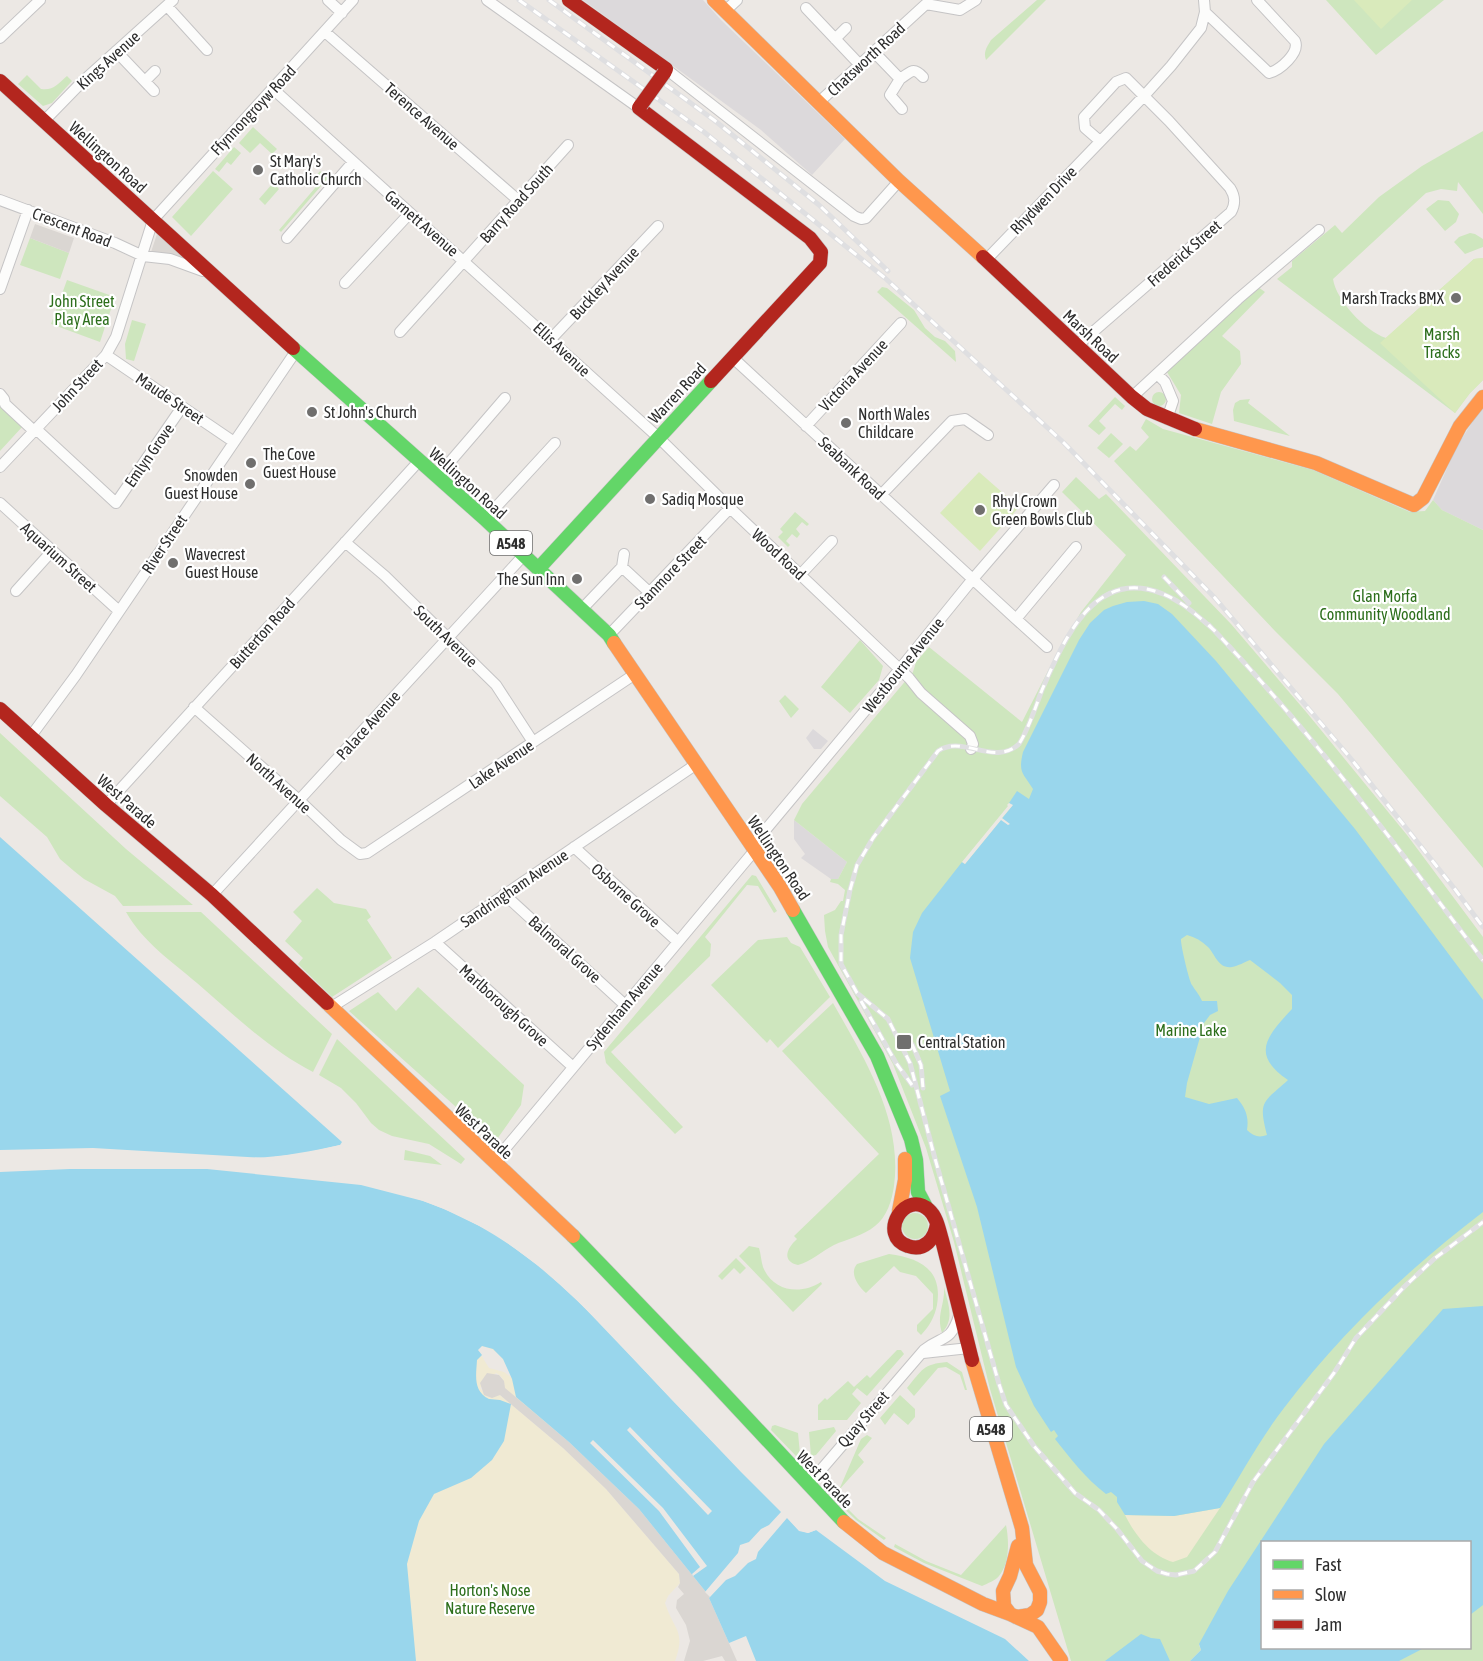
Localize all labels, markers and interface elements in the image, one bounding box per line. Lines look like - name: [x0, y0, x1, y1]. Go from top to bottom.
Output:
- street label: Chatsworth Road: [824, 19, 908, 99]
- street label: Kings Avenue: [73, 27, 144, 94]
- street label: Ffynnongroyw Road: [207, 61, 300, 159]
- street label: Terence Avenue: [381, 79, 463, 153]
- street label: Wellington Road: [65, 118, 150, 197]
- place label: St Mary's Catholic Church: [270, 152, 362, 188]
- street label: Barry Road South: [476, 160, 557, 247]
- street label: Rhydwen Drive: [1006, 162, 1081, 238]
- marker: St Mary's Catholic Church: [251, 163, 265, 177]
- street label: Garnett Avenue: [382, 186, 462, 260]
- street label: Crescent Road: [30, 204, 114, 250]
- street label: Frederick Street: [1144, 216, 1225, 290]
- street label: Buckley Avenue: [566, 243, 643, 324]
- place label: Marsh Tracks BMX: [1341, 289, 1445, 307]
- marker: Marsh Tracks BMX: [1449, 291, 1463, 305]
- park label: John Street Play Area: [49, 292, 115, 329]
- street label: Marsh Road: [1060, 306, 1122, 366]
- street label: Ellis Avenue: [530, 318, 594, 380]
- park label: Marsh Tracks: [1424, 325, 1461, 361]
- street label: Victoria Avenue: [815, 335, 891, 415]
- street label: John Street: [48, 355, 106, 415]
- street label: Warren Road: [645, 359, 709, 427]
- street label: Maude Street: [133, 369, 208, 427]
- place label: St John's Church: [324, 403, 417, 421]
- marker: St John's Church: [305, 405, 319, 419]
- place label: North Wales Childcare: [858, 405, 930, 441]
- marker: North Wales Childcare: [839, 416, 853, 430]
- street label: Emlyn Grove: [121, 420, 178, 491]
- street label: Seabank Road: [815, 433, 889, 503]
- street label: Wellington Road: [425, 444, 510, 523]
- place label: The Cove Guest House: [263, 445, 336, 481]
- marker: The Cove Guest House: [244, 456, 258, 470]
- place label: Snowden Guest House: [165, 466, 238, 502]
- marker: Snowden Guest House: [243, 477, 257, 491]
- place label: Sadiq Mosque: [662, 490, 744, 509]
- marker: Sadiq Mosque: [643, 492, 657, 506]
- place label: Rhyl Crown Green Bowls Club: [992, 492, 1093, 528]
- marker: Rhyl Crown Green Bowls Club: [973, 503, 987, 517]
- street label: River Street: [138, 511, 191, 577]
- street label: Aquarium Street: [17, 518, 101, 597]
- street label: Wood Road: [749, 525, 809, 583]
- road number: A548: [490, 531, 532, 555]
- street label: Stanmore Street: [631, 531, 710, 612]
- place label: Wavecrest Guest House: [185, 545, 258, 581]
- marker: Wavecrest Guest House: [166, 556, 180, 570]
- place label: The Sun Inn: [497, 570, 565, 588]
- marker: The Sun Inn: [570, 572, 584, 586]
- park label: Glan Morfa Community Woodland: [1319, 587, 1451, 624]
- street label: Butterton Road: [226, 594, 298, 672]
- street label: South Avenue: [411, 601, 481, 671]
- street label: Westbourne Avenue: [859, 614, 947, 716]
- street label: Palace Avenue: [332, 687, 404, 763]
- street label: Lake Avenue: [465, 736, 537, 792]
- street label: North Avenue: [243, 749, 315, 817]
- street label: West Parade: [94, 770, 160, 832]
- street label: Wellington Road: [743, 812, 814, 904]
- street label: Sandringham Avenue: [457, 845, 572, 931]
- street label: Osborne Grove: [588, 859, 664, 931]
- street label: Balmoral Grove: [525, 912, 605, 986]
- street label: Sydenham Avenue: [582, 959, 667, 1054]
- street label: Marlborough Grove: [455, 960, 552, 1050]
- park label: Marine Lake: [1155, 1021, 1227, 1039]
- marker: Central Station: [895, 1033, 913, 1051]
- place label: Central Station: [918, 1033, 1005, 1051]
- street label: West Parade: [451, 1100, 517, 1162]
- street label: Quay Street: [834, 1387, 893, 1451]
- road number: A548: [970, 1417, 1012, 1441]
- street label: West Parade: [793, 1447, 857, 1511]
- legend: [1261, 1541, 1471, 1649]
- text: Fast: [1315, 1554, 1342, 1575]
- park label: Horton's Nose Nature Reserve: [445, 1581, 535, 1617]
- text: Slow: [1315, 1584, 1346, 1605]
- text: Jam: [1315, 1614, 1342, 1635]

